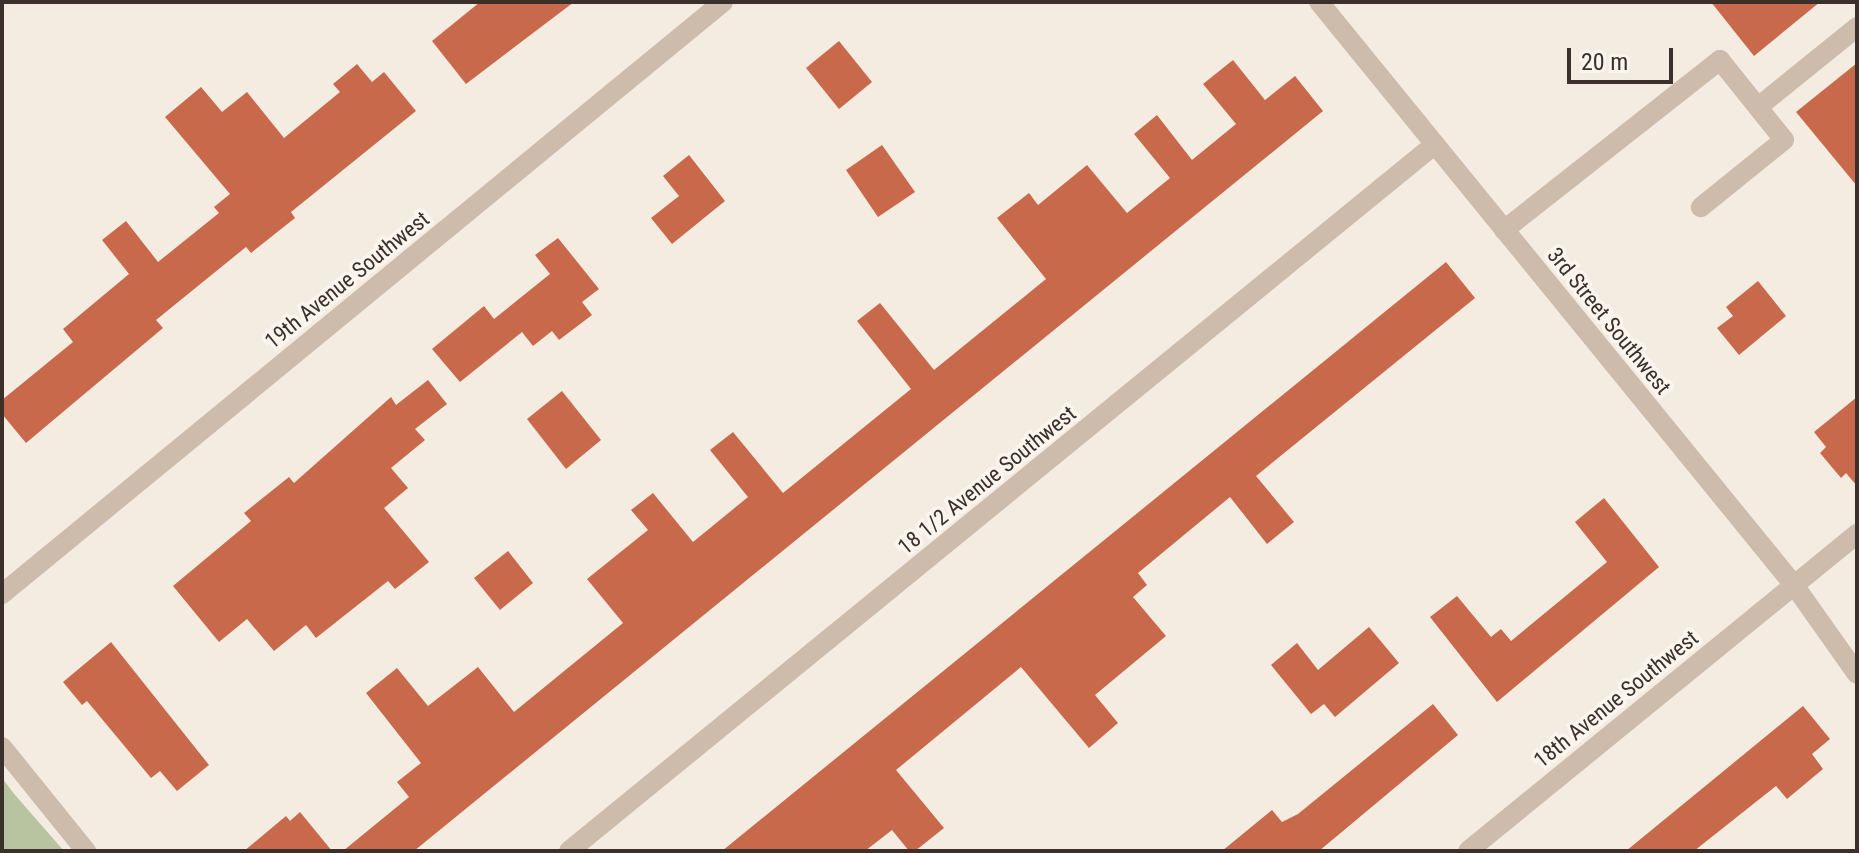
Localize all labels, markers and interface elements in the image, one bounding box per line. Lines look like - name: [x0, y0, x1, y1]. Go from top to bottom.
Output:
- scale bar: [1571, 32, 1677, 82]
- text: 20 m: [1581, 48, 1628, 76]
- street label: 19th Avenue Southwest: [260, 206, 434, 354]
- street label: 3rd Street Southwest: [1542, 242, 1676, 400]
- street label: 18 1/2 Avenue Southwest: [893, 400, 1081, 560]
- street label: 18th Avenue Southwest: [1529, 625, 1703, 773]

